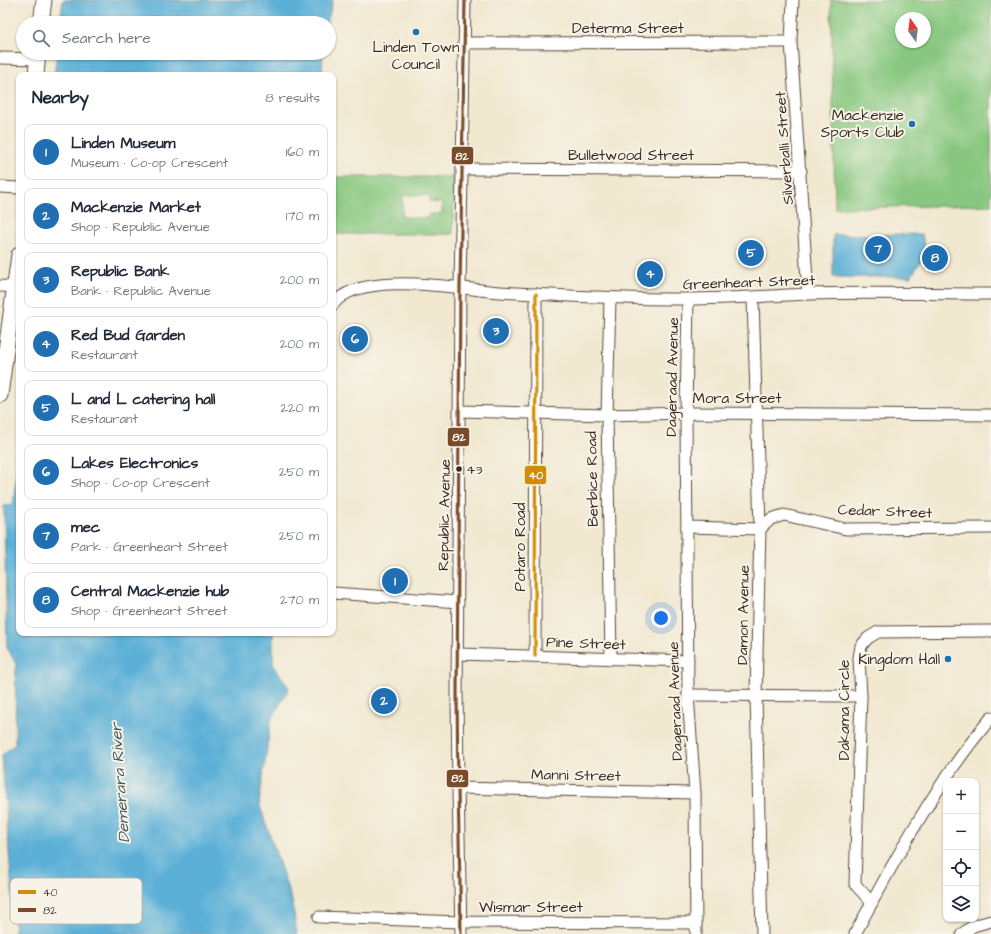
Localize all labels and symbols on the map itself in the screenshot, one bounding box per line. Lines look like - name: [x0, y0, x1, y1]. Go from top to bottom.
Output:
- north arrow: [895, 12, 931, 48]
- street label: Determa Street: [572, 18, 684, 39]
- marker: Linden Town Council: [411, 27, 421, 37]
- place label: Linden Town Council: [373, 37, 460, 75]
- street label: Silverballi Street: [770, 90, 799, 205]
- place label: Mackenzie Sports Club: [821, 105, 905, 143]
- marker: Mackenzie Sports Club: [907, 119, 917, 129]
- street label: Bulletwood Street: [568, 145, 694, 166]
- line badge: 82: [451, 146, 474, 165]
- text: 82: [455, 149, 469, 164]
- pin: 7: [865, 234, 891, 264]
- pin: 5: [738, 238, 764, 268]
- pin: 8: [922, 243, 948, 273]
- pin: 4: [637, 259, 663, 289]
- street label: Greenheart Street: [683, 270, 815, 295]
- pin: 3: [483, 316, 509, 346]
- street label: Dageraad Avenue: [661, 317, 685, 437]
- pin: 6: [342, 324, 368, 354]
- street label: Mora Street: [692, 388, 782, 409]
- line badge: 82: [447, 427, 470, 447]
- text: 82: [452, 430, 466, 445]
- street label: Berbice Road: [581, 431, 604, 527]
- street label: Republic Avenue: [433, 459, 456, 571]
- place label: 43: [466, 460, 483, 480]
- marker: 43: [454, 464, 464, 474]
- line badge: 40: [524, 465, 547, 485]
- text: 40: [529, 468, 543, 483]
- street label: Cedar Street: [837, 499, 933, 524]
- street label: Potaro Road: [510, 502, 531, 591]
- street label: Damon Avenue: [732, 565, 755, 665]
- pin: 1: [382, 566, 408, 596]
- your location: [651, 608, 671, 628]
- street label: Pine Street: [546, 632, 626, 655]
- street label: Dageraad Avenue: [663, 641, 689, 761]
- place label: Kingdom Hall: [858, 649, 940, 671]
- marker: Kingdom Hall: [943, 654, 953, 664]
- street label: Dakama Circle: [834, 660, 855, 760]
- pin: 2: [371, 686, 397, 716]
- water label: Demerara River: [105, 720, 135, 844]
- street label: Manni Street: [531, 764, 621, 787]
- line badge: 82: [446, 769, 469, 788]
- text: 82: [451, 771, 465, 786]
- legend: [10, 878, 142, 924]
- text: 40: [43, 885, 57, 900]
- street label: Wismar Street: [479, 897, 583, 918]
- text: 82: [43, 903, 57, 918]

